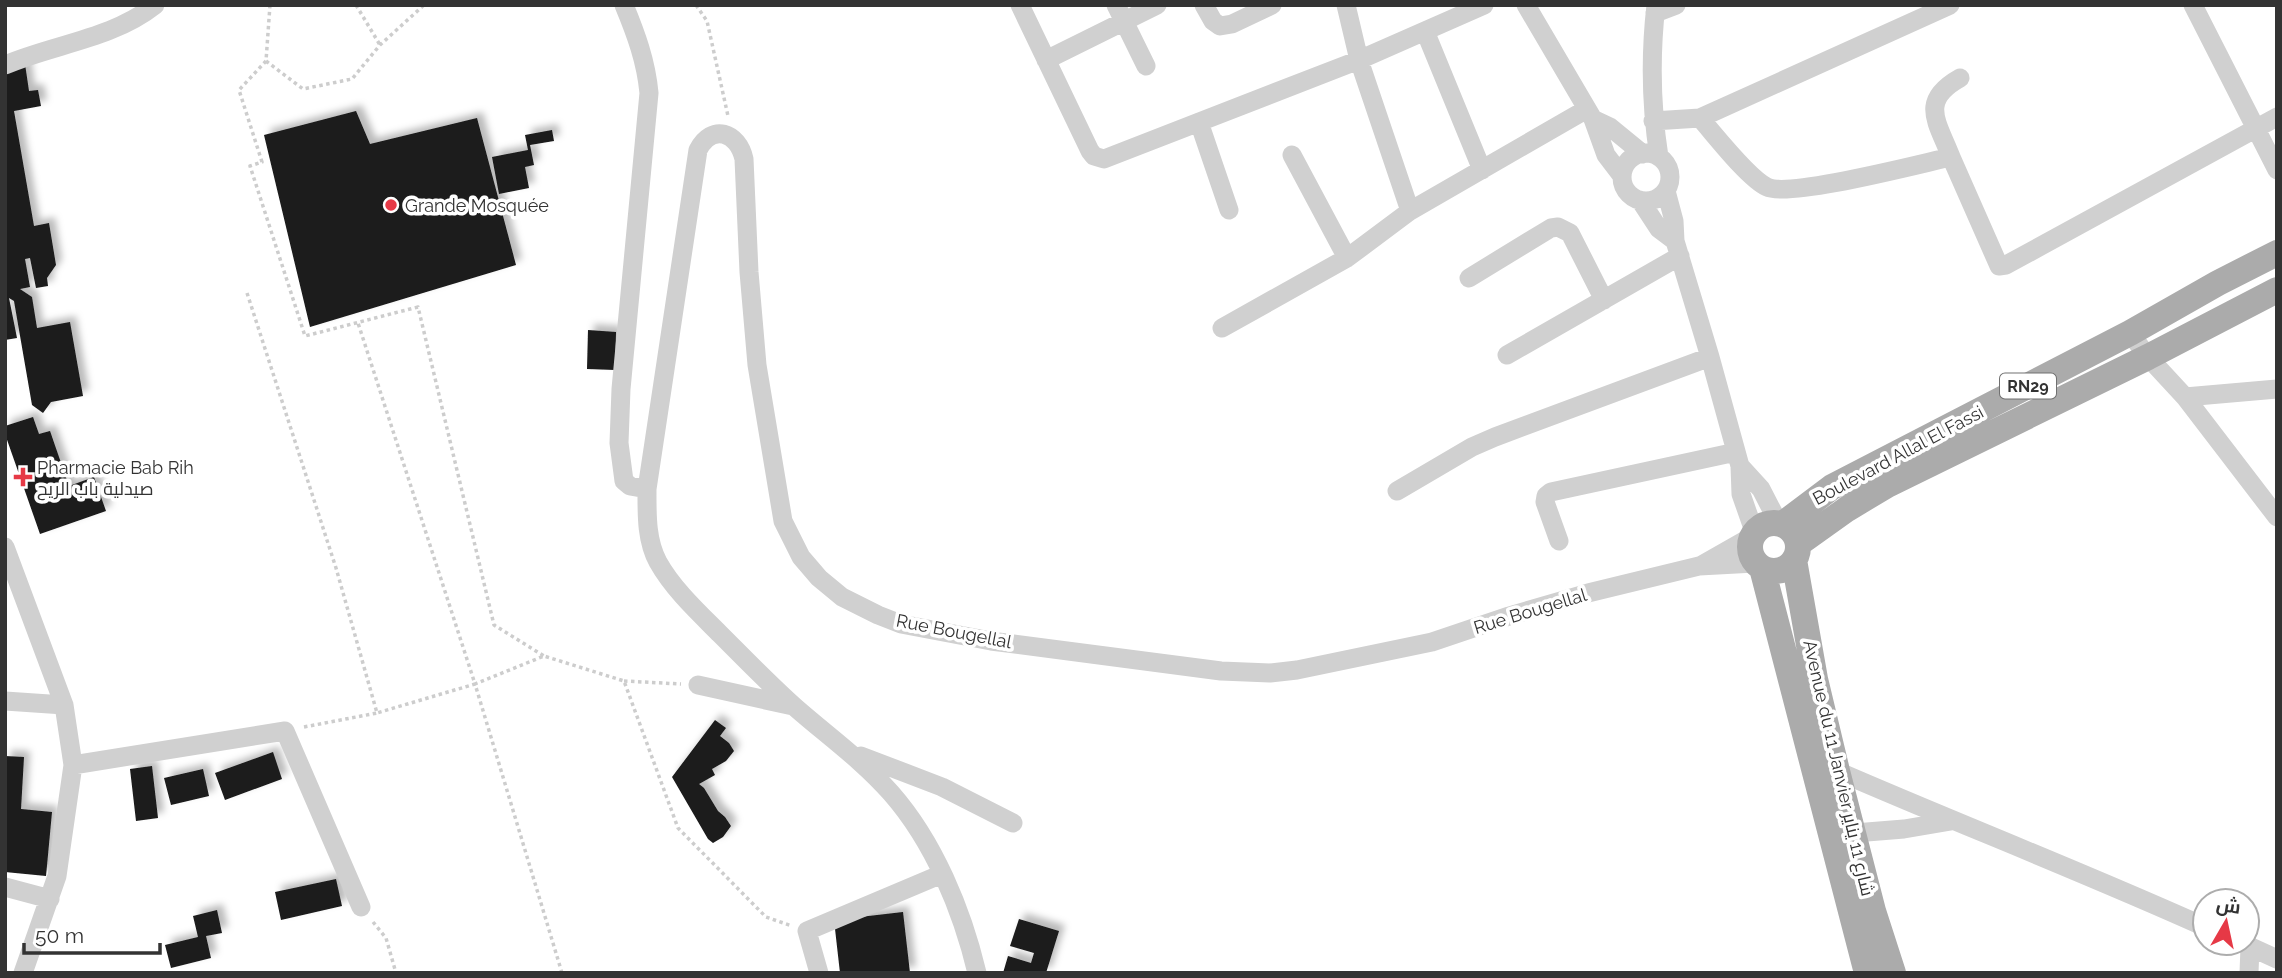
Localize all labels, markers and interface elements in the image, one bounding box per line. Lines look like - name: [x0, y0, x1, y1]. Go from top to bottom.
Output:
- place label: Grande Mosquée: [405, 195, 549, 216]
- marker: Grande Mosquée: [383, 197, 399, 213]
- road number: RN29: [2000, 374, 2056, 398]
- street label: Boulevard Allal El Fassi: [1809, 401, 1987, 509]
- place label: Pharmacie Bab Rih صيدلية باب الريح: [37, 457, 194, 501]
- marker: Pharmacie Bab Rih صيدلية باب الريح: [15, 469, 31, 485]
- street label: Rue Bougellal: [1471, 584, 1589, 638]
- street label: Rue Bougellal: [895, 610, 1014, 652]
- street label: Avenue du 11 Janvier شارع 11 يناير: [1797, 638, 1879, 898]
- north arrow: [2191, 887, 2261, 957]
- text: ش: [2215, 892, 2242, 919]
- scale bar: [24, 912, 161, 956]
- text: 50 m: [35, 923, 84, 948]

